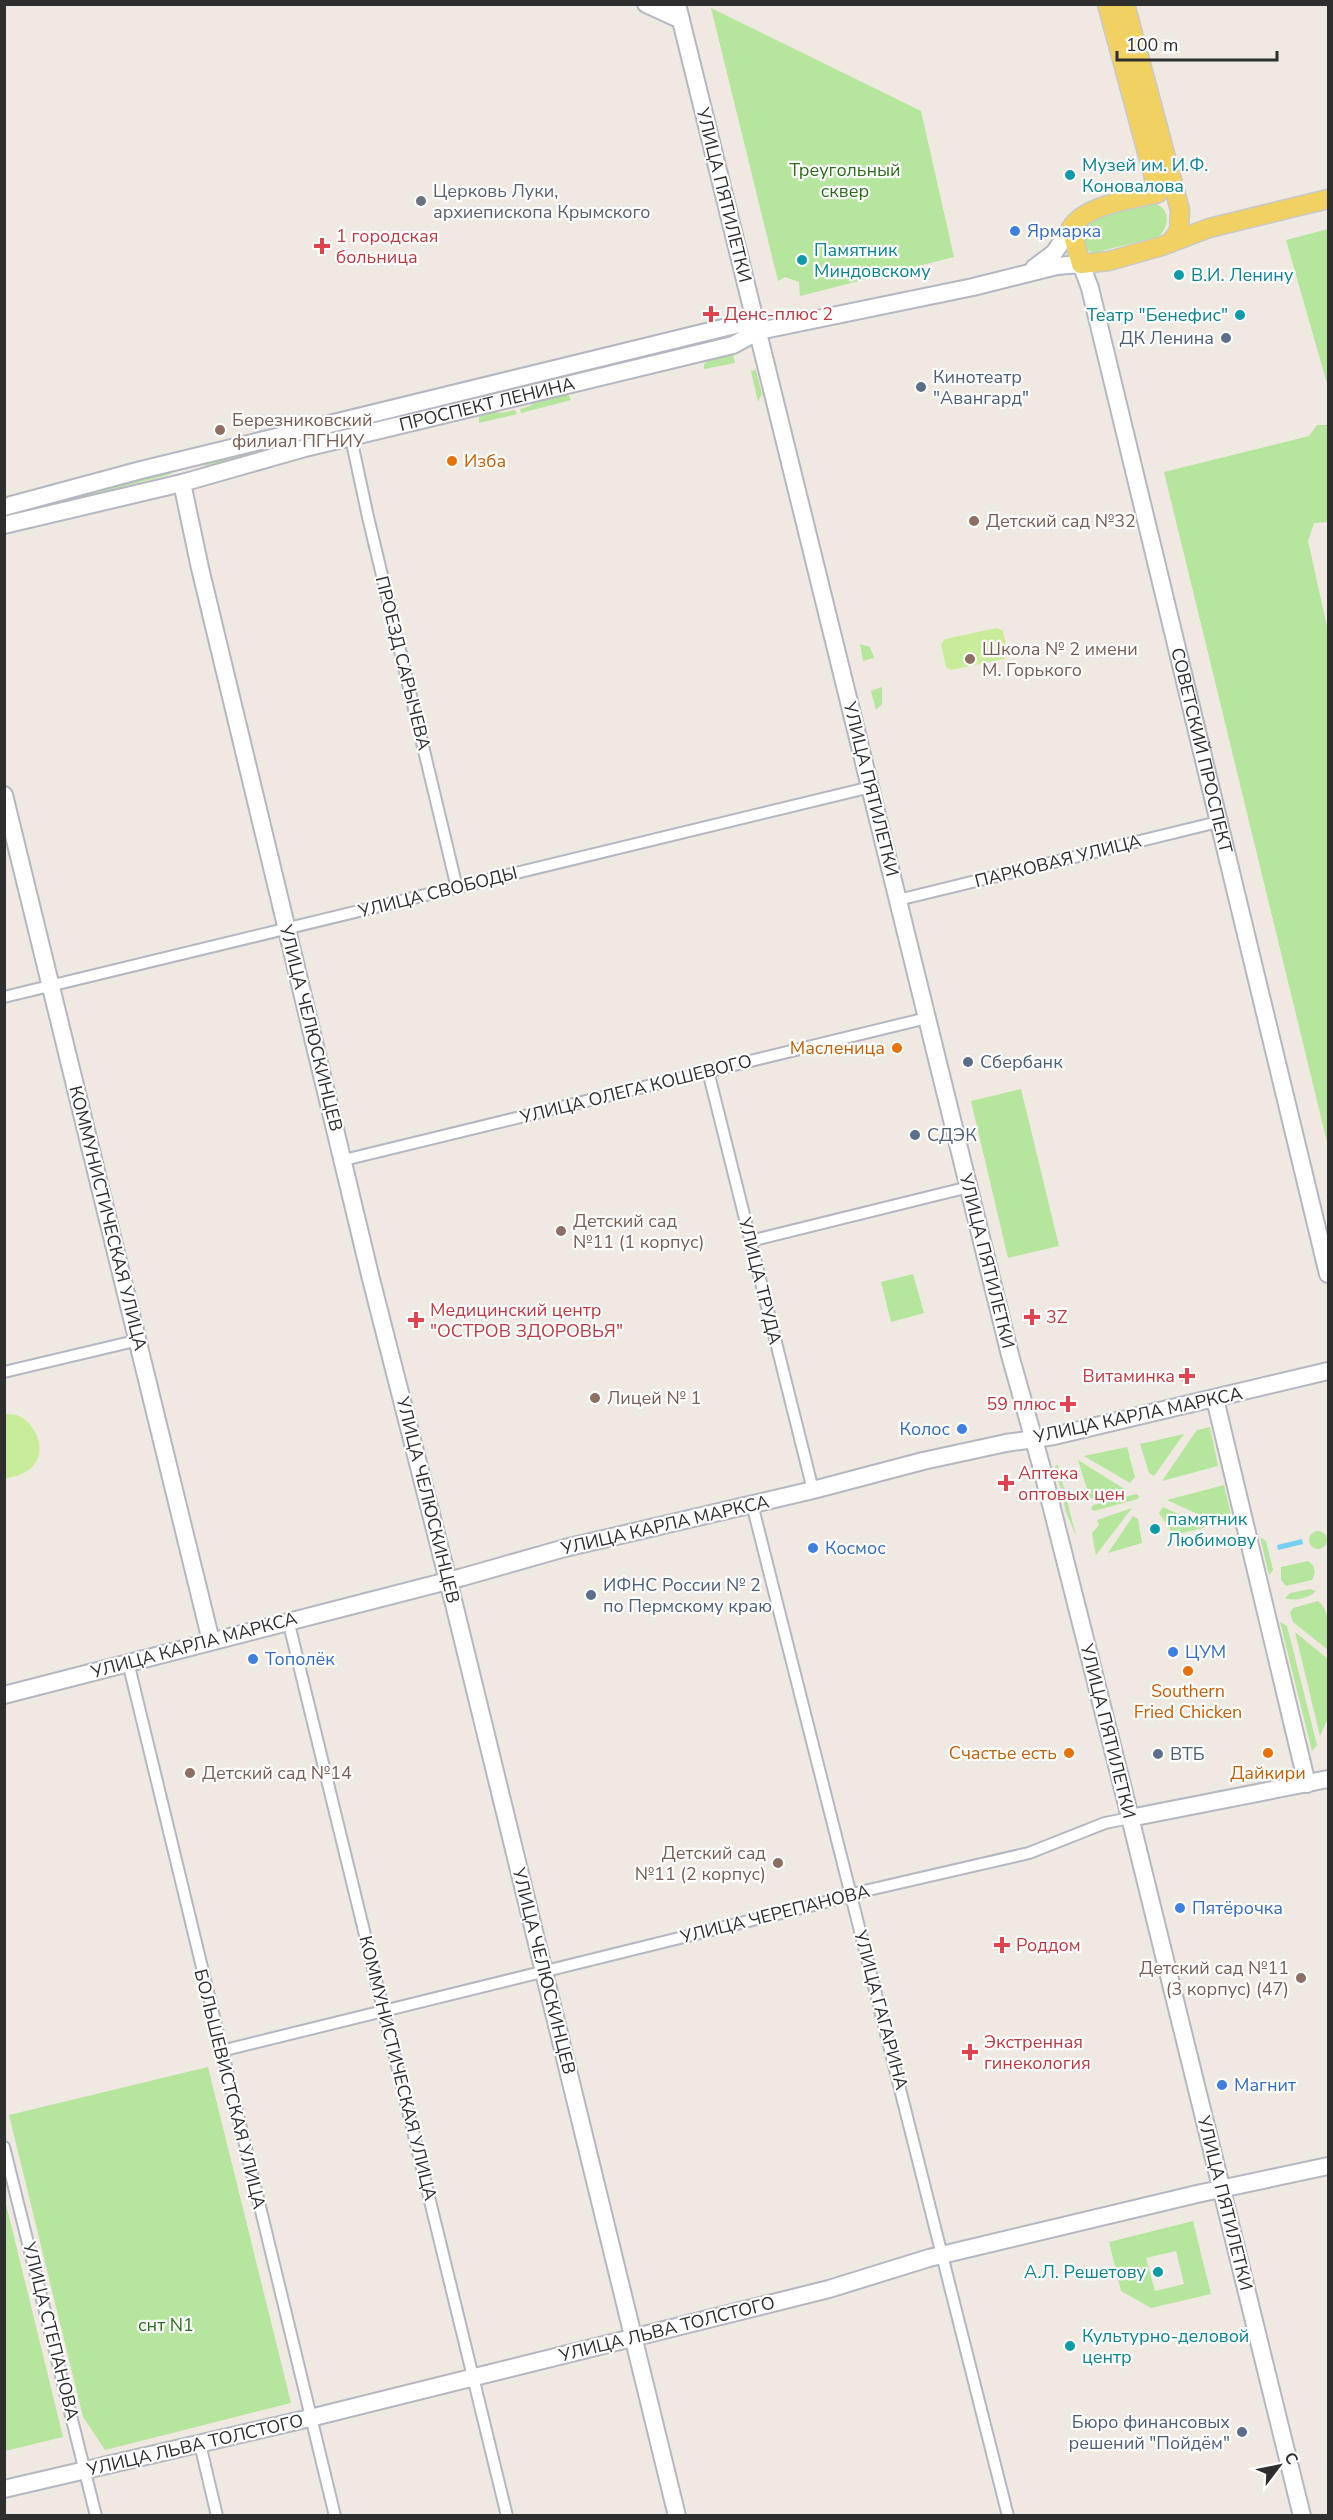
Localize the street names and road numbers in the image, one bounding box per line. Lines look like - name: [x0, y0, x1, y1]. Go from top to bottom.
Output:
- street label: УЛИЦА ПЯТИЛЕТКИ: [690, 104, 757, 285]
- street label: ПРОСПЕКТ ЛЕНИНА: [397, 372, 577, 437]
- street label: ПРОЕЗД САРЫЧЕВА: [370, 573, 436, 753]
- street label: СОВЕТСКИЙ ПРОСПЕКТ: [1165, 645, 1238, 856]
- street label: УЛИЦА ПЯТИЛЕТКИ: [837, 698, 904, 879]
- street label: ПАРКОВАЯ УЛИЦА: [972, 829, 1144, 893]
- street label: УЛИЦА СВОБОДЫ: [355, 861, 520, 924]
- street label: УЛИЦА ЧЕЛЮСКИНЦЕВ: [273, 921, 348, 1134]
- street label: УЛИЦА ОЛЕГА КОШЕВОГО: [517, 1049, 754, 1130]
- street label: КОММУНИСТИЧЕСКАЯ УЛИЦА: [63, 1083, 153, 1353]
- street label: УЛИЦА ПЯТИЛЕТКИ: [953, 1170, 1020, 1351]
- street label: УЛИЦА ТРУДА: [732, 1214, 787, 1347]
- street label: УЛИЦА КАРЛА МАРКСА: [1031, 1381, 1244, 1449]
- street label: УЛИЦА ЧЕЛЮСКИНЦЕВ: [390, 1393, 465, 1606]
- street label: УЛИЦА КАРЛА МАРКСА: [558, 1489, 771, 1561]
- street label: УЛИЦА КАРЛА МАРКСА: [87, 1606, 300, 1684]
- street label: УЛИЦА ПЯТИЛЕТКИ: [1074, 1640, 1141, 1821]
- street label: УЛИЦА ЧЕЛЮСКИНЦЕВ: [506, 1864, 581, 2077]
- street label: УЛИЦА ЧЕРЕПАНОВА: [677, 1879, 872, 1949]
- street label: УЛИЦА ГАГАРИНА: [848, 1927, 914, 2092]
- street label: КОММУНИСТИЧЕСКАЯ УЛИЦА: [353, 1933, 443, 2203]
- street label: БОЛЬШЕВИСТСКАЯ УЛИЦА: [189, 1966, 271, 2212]
- street label: УЛИЦА ПЯТИЛЕТКИ: [1191, 2112, 1258, 2293]
- street label: УЛИЦА СТЕПАНОВА: [17, 2238, 85, 2423]
- street label: УЛИЦА ЛЬВА ТОЛСТОГО: [556, 2291, 777, 2368]
- street label: УЛИЦА ЛЬВА ТОЛСТОГО: [83, 2408, 306, 2482]

